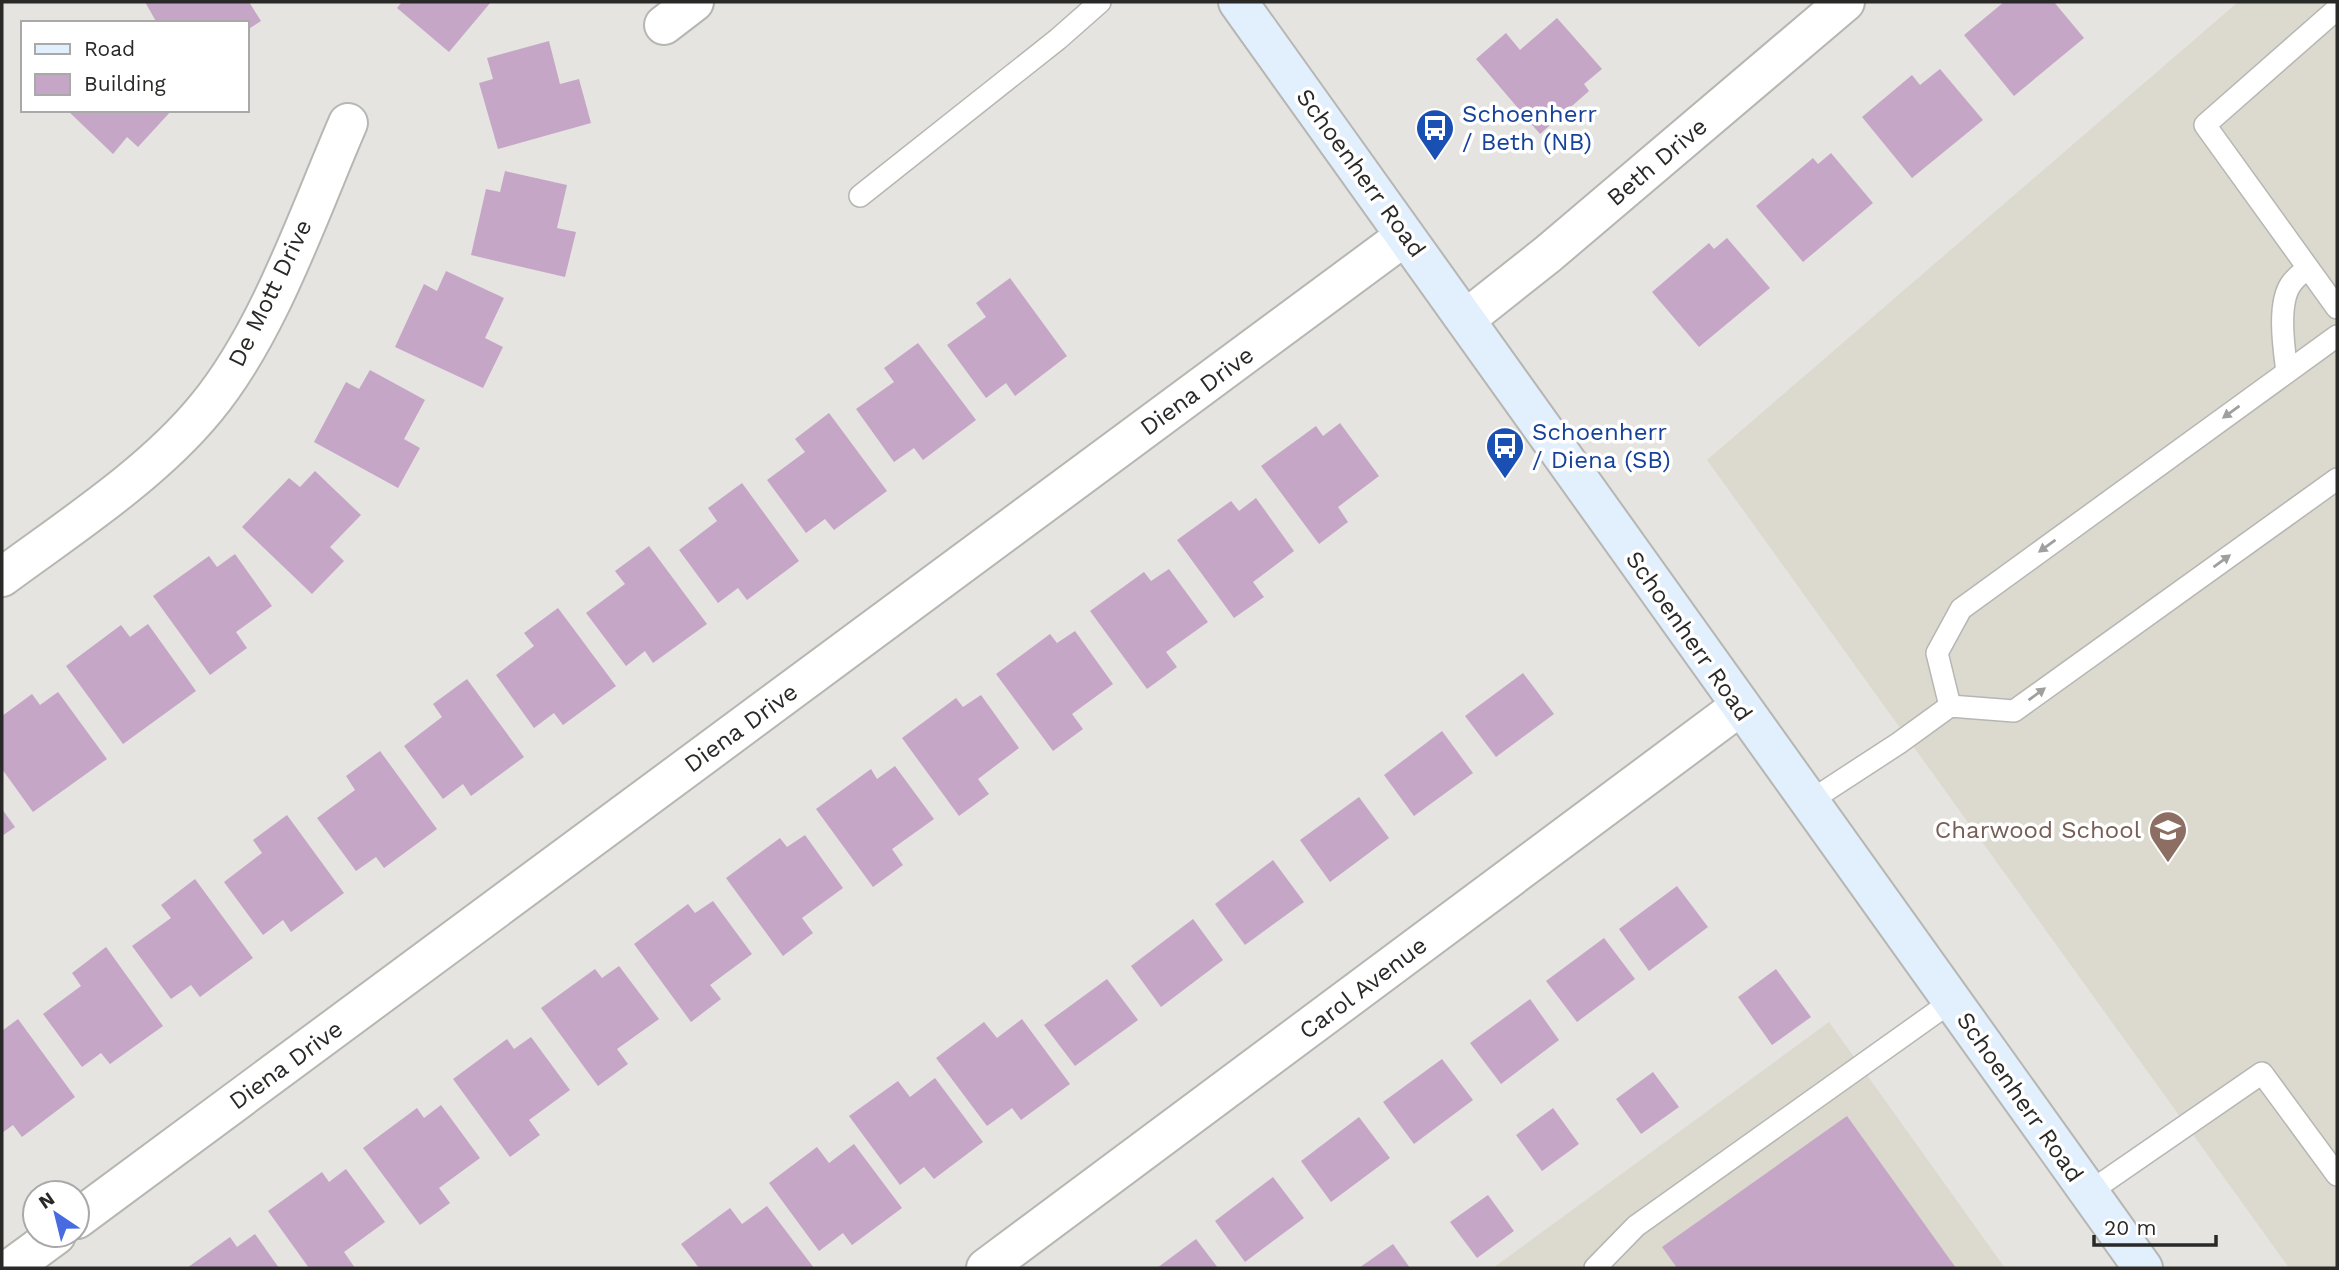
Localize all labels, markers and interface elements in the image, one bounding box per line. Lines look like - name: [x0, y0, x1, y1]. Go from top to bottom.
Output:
- legend: [21, 21, 248, 112]
- text: Road: [84, 36, 135, 61]
- text: Building: [84, 71, 166, 96]
- street label: Schoenherr Road: [1291, 83, 1431, 263]
- place label: Schoenherr / Beth (NB): [1462, 100, 1597, 156]
- bus stop icon: Schoenherr / Beth (NB): [1414, 107, 1456, 162]
- street label: Beth Drive: [1601, 112, 1713, 212]
- street label: De Mott Drive: [222, 215, 318, 371]
- street label: Diena Drive: [1135, 341, 1259, 441]
- one-way arrow: [2223, 405, 2241, 420]
- place label: Schoenherr / Diena (SB): [1532, 418, 1671, 474]
- bus stop icon: Schoenherr / Diena (SB): [1484, 425, 1526, 480]
- one-way arrow: [2038, 539, 2056, 553]
- street label: Schoenherr Road: [1620, 546, 1758, 726]
- one-way arrow: [2213, 555, 2231, 569]
- street label: Diena Drive: [679, 678, 803, 778]
- one-way arrow: [2028, 687, 2046, 701]
- school or university icon: Charwood School: [2147, 809, 2189, 864]
- place label: Charwood School: [1935, 816, 2142, 844]
- street label: Carol Avenue: [1294, 931, 1432, 1045]
- street label: Schoenherr Road: [1951, 1007, 2089, 1187]
- street label: Diena Drive: [224, 1015, 348, 1115]
- north arrow: [21, 1179, 91, 1249]
- text: N: [34, 1187, 59, 1214]
- scale bar: [2094, 1204, 2216, 1248]
- text: 20 m: [2104, 1215, 2156, 1240]

